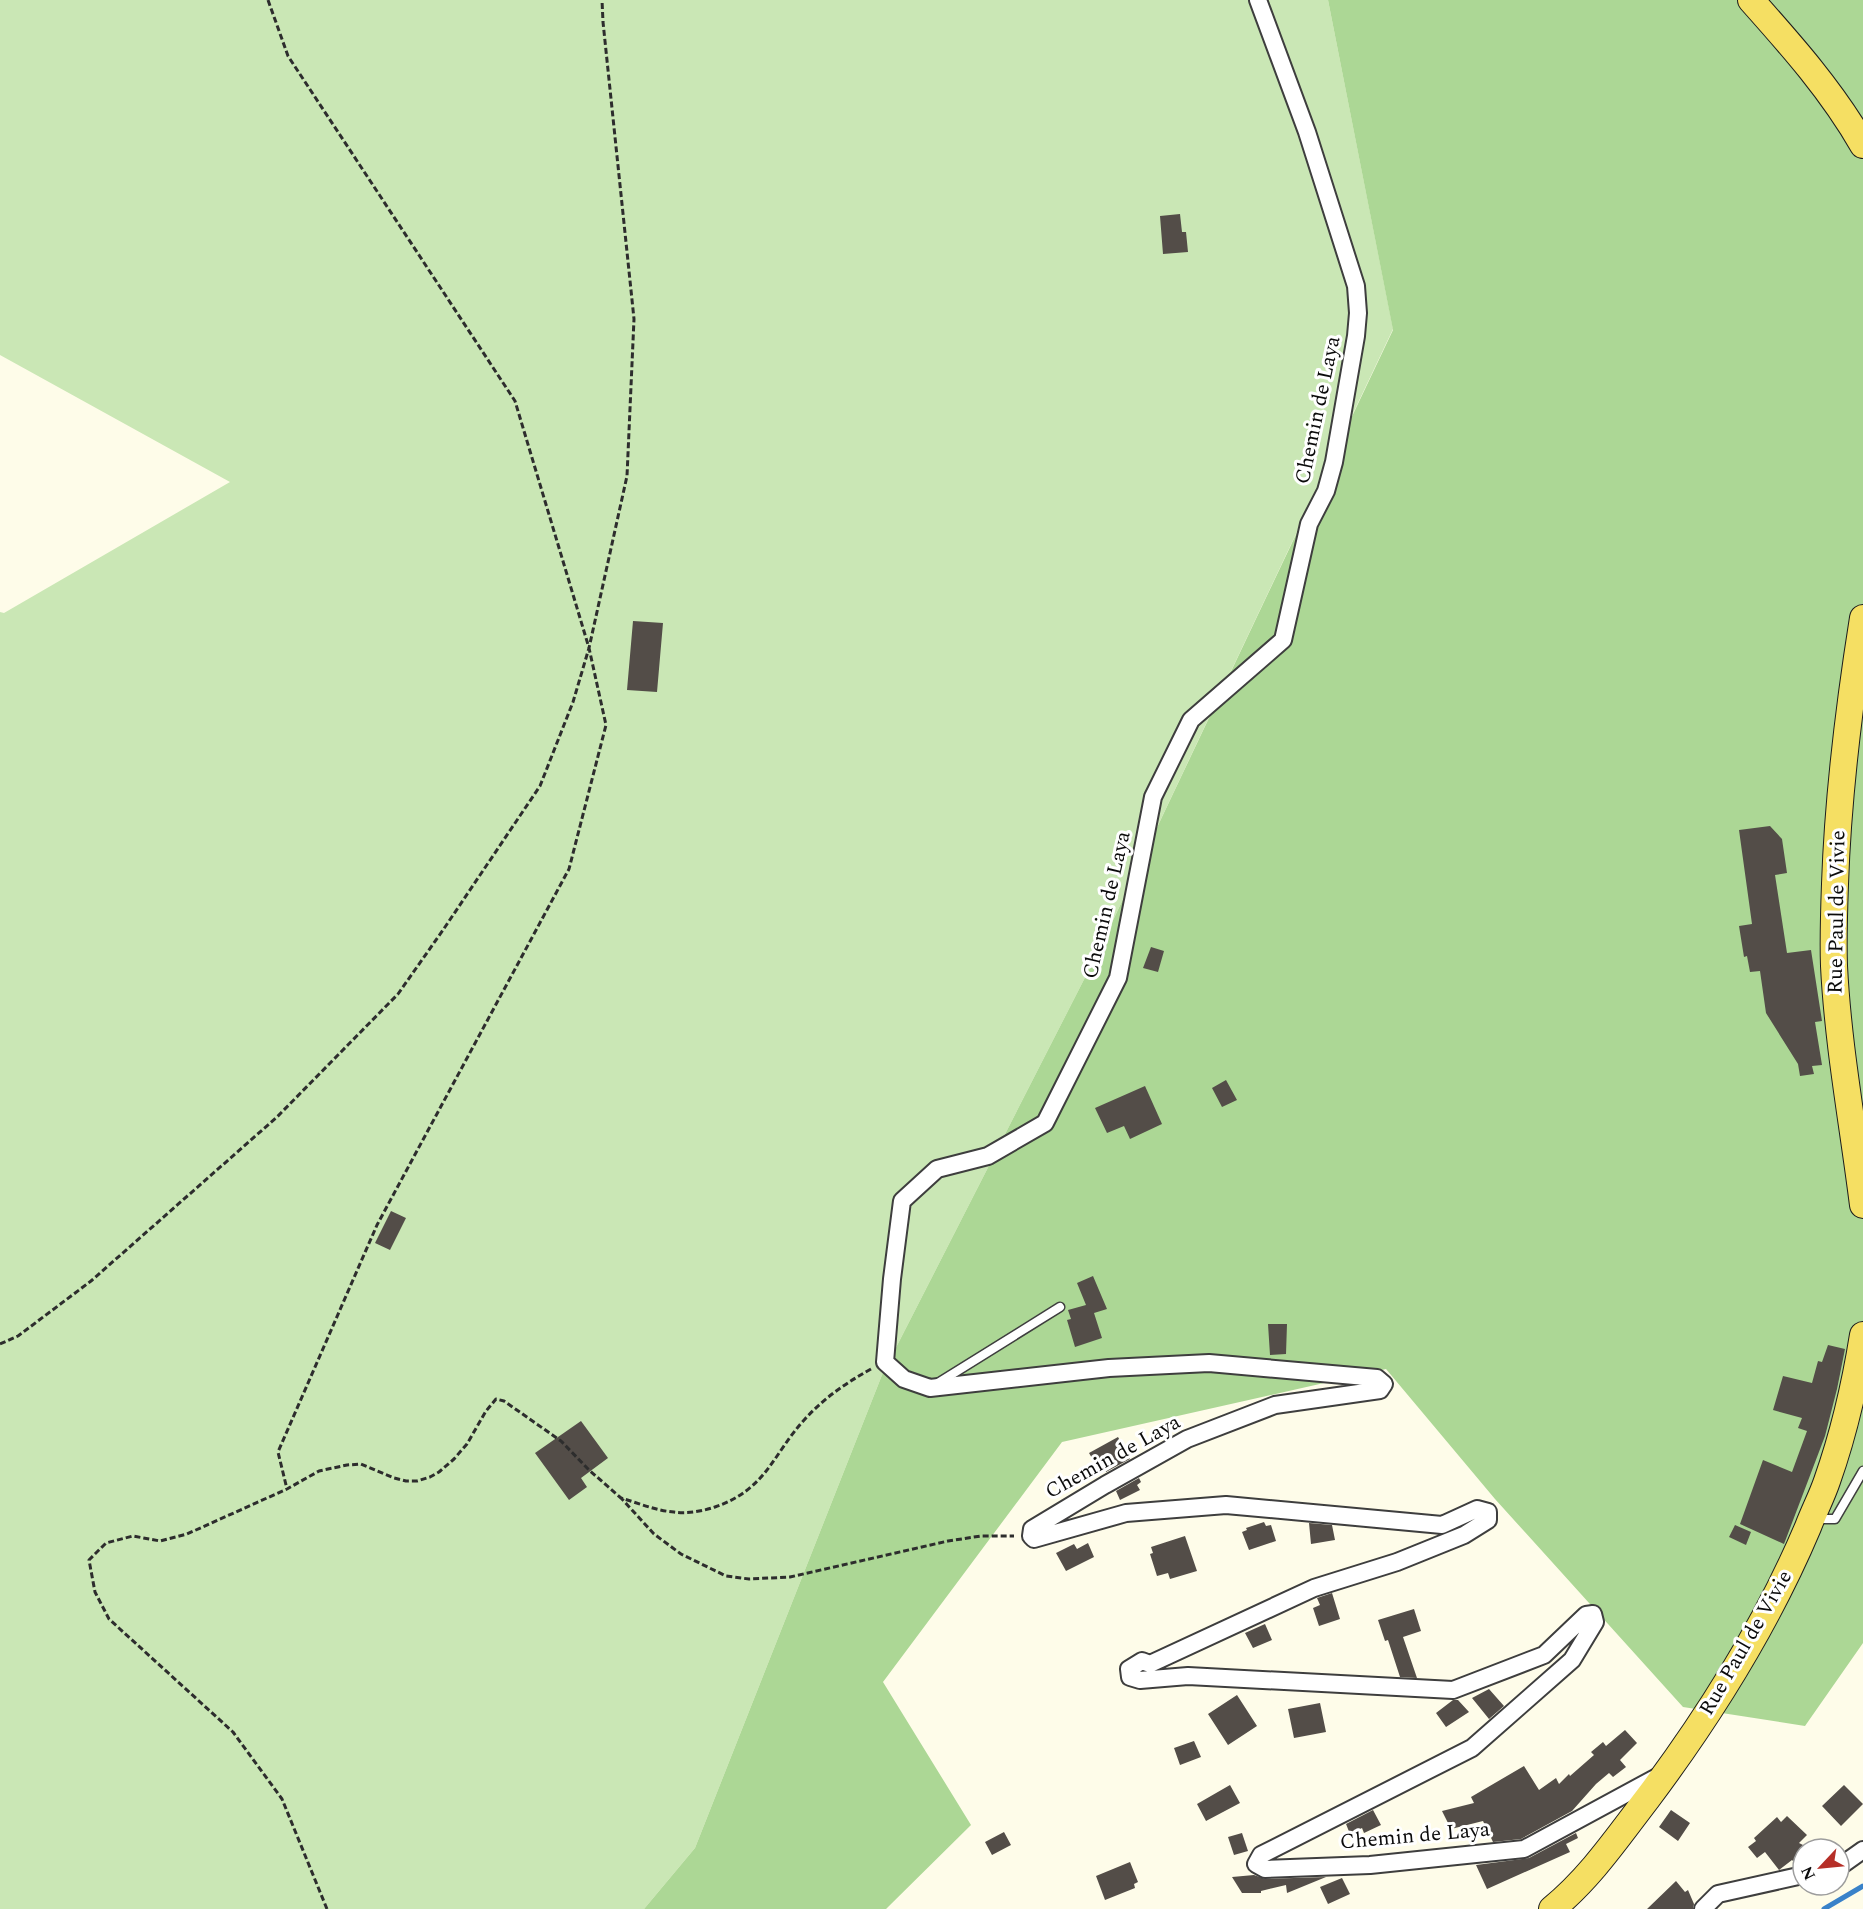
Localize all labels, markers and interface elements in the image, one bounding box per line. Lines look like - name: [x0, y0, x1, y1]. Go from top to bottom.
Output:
- street label: Chemin de Laya: [1287, 332, 1349, 487]
- street label: Chemin de Laya: [1074, 827, 1140, 982]
- street label: Rue Paul de Vivie: [1820, 830, 1854, 994]
- street label: Chemin de Laya: [1039, 1406, 1187, 1507]
- street label: Rue Paul de Vivie: [1691, 1564, 1801, 1722]
- street label: Chemin de Laya: [1339, 1813, 1492, 1859]
- north arrow: [1791, 1837, 1851, 1897]
- text: N: [1795, 1862, 1822, 1884]

